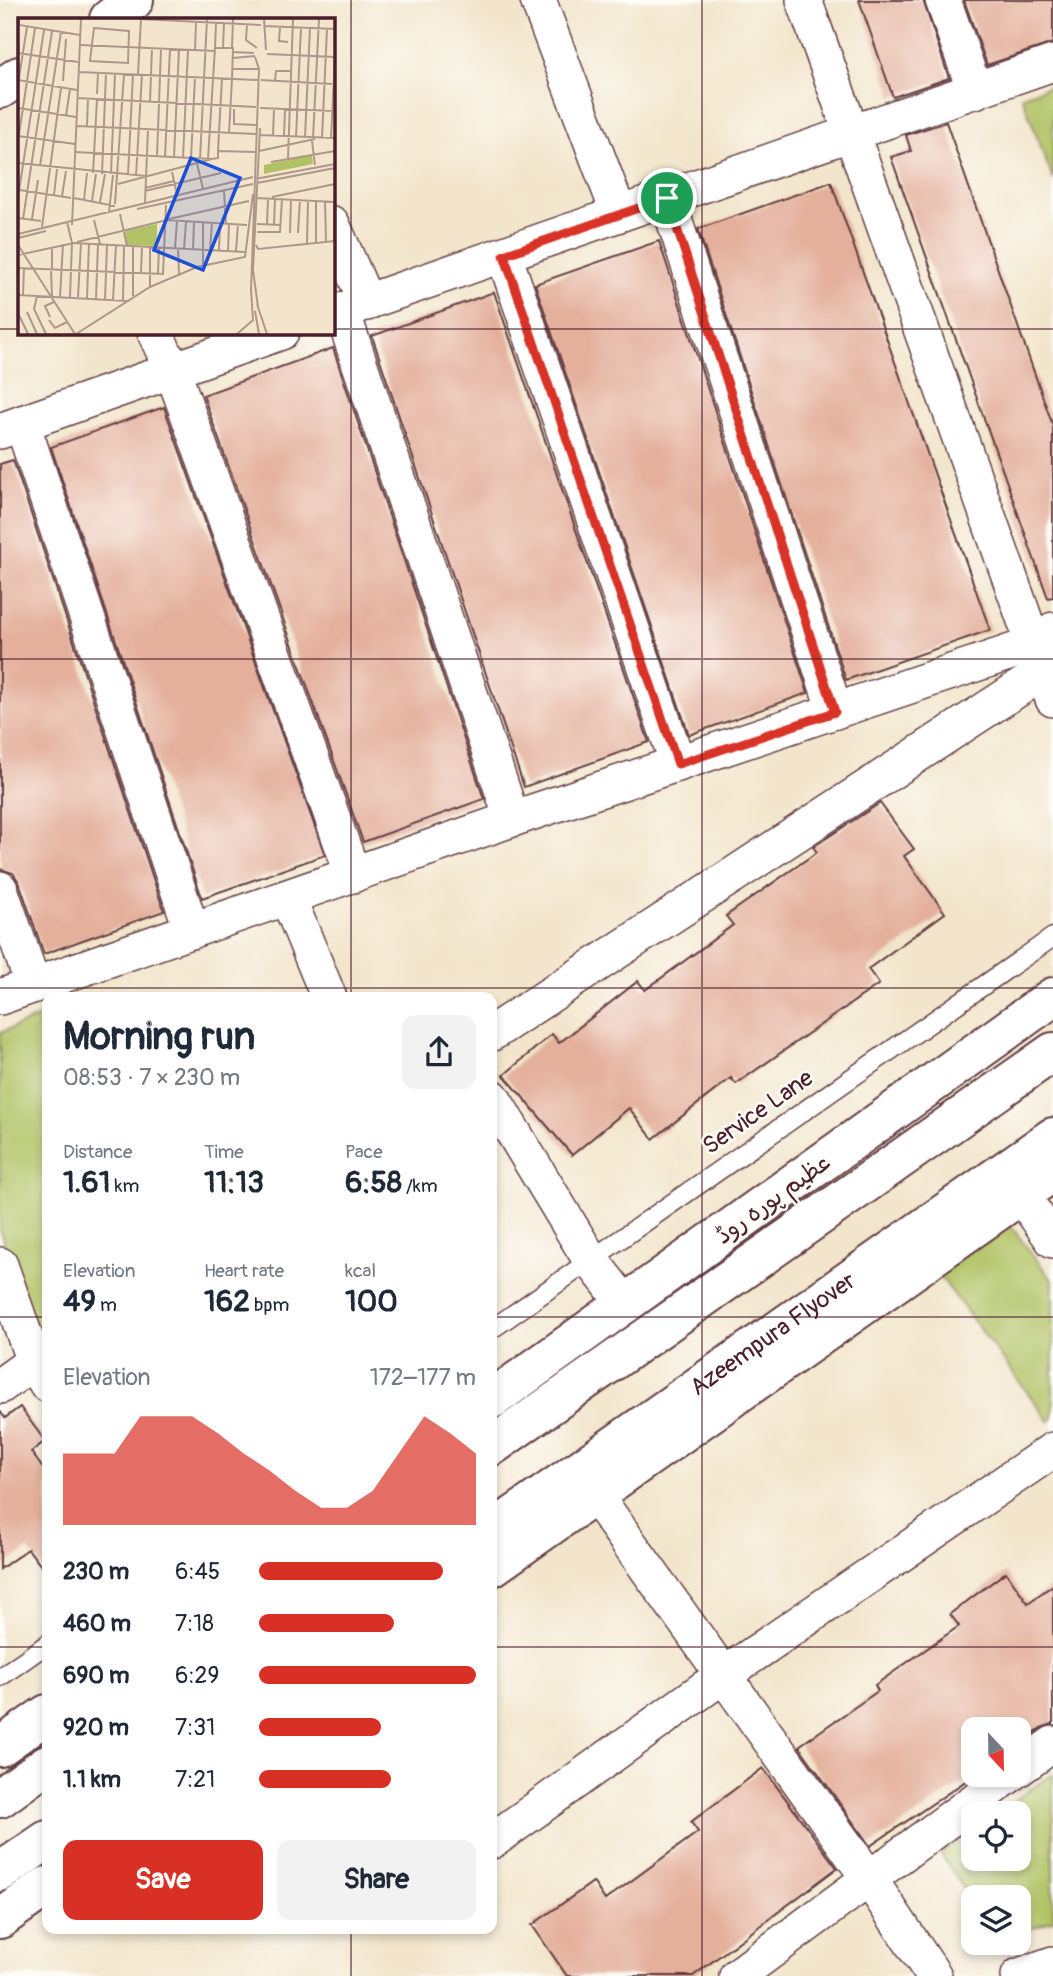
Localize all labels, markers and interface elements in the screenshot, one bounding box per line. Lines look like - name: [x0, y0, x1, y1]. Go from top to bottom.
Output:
- inset map: [18, 18, 334, 334]
- pin: [637, 168, 697, 228]
- icon: arrive: [648, 179, 686, 217]
- text: Morning run: [63, 1013, 255, 1061]
- button: share: [402, 1015, 476, 1089]
- text: 08:53 · 7 × 230 m: [63, 1063, 240, 1092]
- street label: Service Lane: [697, 1063, 819, 1161]
- text: Distance: [63, 1140, 132, 1164]
- text: Time: [204, 1140, 244, 1164]
- text: Pace: [345, 1140, 383, 1164]
- street label: عظیم پورہ روڈ: [710, 1147, 838, 1253]
- text: 1.61: [63, 1164, 111, 1201]
- text: 11:13: [204, 1164, 264, 1201]
- text: 6:58: [345, 1164, 402, 1201]
- text: km: [111, 1174, 139, 1198]
- text: /km: [402, 1174, 438, 1198]
- text: Elevation: [63, 1259, 135, 1283]
- text: Heart rate: [204, 1259, 284, 1283]
- text: kcal: [345, 1259, 376, 1283]
- street label: Azeempura Flyover: [684, 1266, 861, 1402]
- text: 49: [63, 1283, 96, 1320]
- text: 162: [204, 1283, 250, 1320]
- text: 100: [345, 1283, 398, 1320]
- text: m: [96, 1293, 117, 1317]
- text: bpm: [250, 1293, 289, 1317]
- text: Elevation: [63, 1363, 151, 1392]
- text: 172–177 m: [370, 1363, 476, 1392]
- text: 230 m: [63, 1557, 129, 1586]
- text: 6:45: [175, 1557, 220, 1586]
- text: 460 m: [63, 1609, 131, 1638]
- text: 7:18: [175, 1609, 214, 1638]
- text: 690 m: [63, 1661, 129, 1690]
- text: 6:29: [175, 1661, 219, 1690]
- text: 920 m: [63, 1713, 129, 1742]
- text: 7:31: [175, 1713, 215, 1742]
- north arrow: [961, 1717, 1031, 1787]
- map controls: [961, 1717, 1031, 1955]
- text: 1.1 km: [63, 1765, 121, 1794]
- text: 7:21: [175, 1765, 215, 1794]
- button: locate: [961, 1801, 1031, 1871]
- button: Save: [63, 1840, 263, 1920]
- button: Share: [277, 1840, 476, 1920]
- button: layers: [961, 1885, 1031, 1955]

